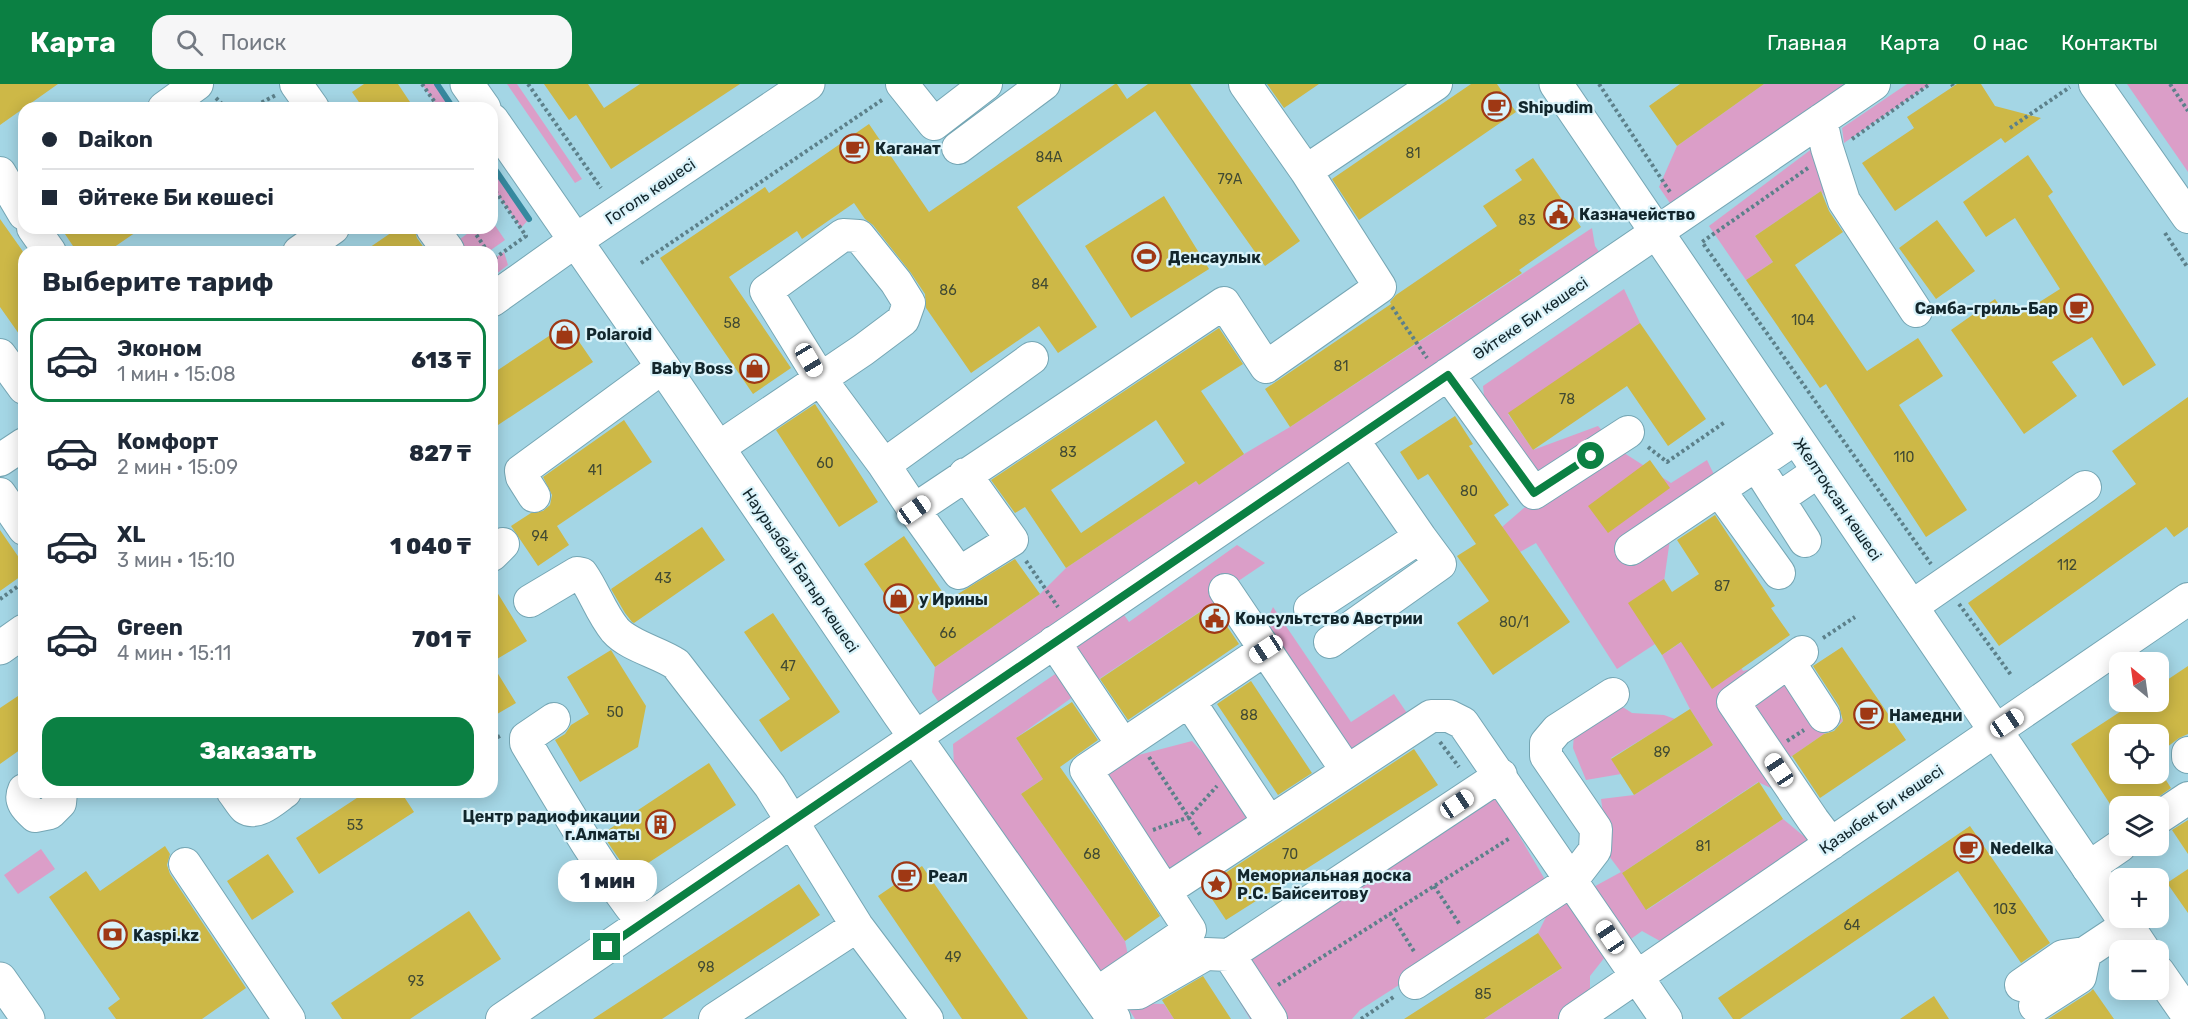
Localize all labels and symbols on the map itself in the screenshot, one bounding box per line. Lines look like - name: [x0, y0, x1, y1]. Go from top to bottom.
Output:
- cafe icon: Shipudim: [1481, 91, 1513, 123]
- place label: Shipudim: [1518, 98, 1593, 117]
- cafe icon: Каганат: [838, 132, 870, 164]
- place label: Каганат: [875, 139, 941, 158]
- house number: 81: [1406, 145, 1420, 162]
- house number: 84А: [1036, 149, 1063, 166]
- street label: Гоголь көшесі: [602, 154, 699, 229]
- house number: 79А: [1218, 171, 1243, 188]
- public building icon: Казначейство: [1542, 198, 1574, 230]
- place label: Казначейство: [1579, 205, 1696, 224]
- house number: 83: [1518, 212, 1536, 229]
- sports icon: Денсаулык: [1131, 241, 1163, 273]
- place label: Денсаулык: [1168, 248, 1261, 267]
- street label: Әйтеке Би көшесі: [1469, 273, 1591, 364]
- house number: 84: [1031, 276, 1049, 293]
- house number: 86: [939, 282, 957, 299]
- cafe icon: Самба-гриль-Бар: [2063, 292, 2095, 324]
- place label: Самба-гриль-Бар: [1915, 299, 2058, 318]
- house number: 104: [1791, 312, 1815, 329]
- house number: 58: [723, 315, 741, 332]
- shop icon: Polaroid: [549, 318, 581, 350]
- place label: Polaroid: [586, 325, 652, 344]
- car: [792, 340, 826, 380]
- shop icon: Baby Boss: [738, 352, 770, 384]
- house number: 81: [1334, 358, 1348, 375]
- place label: Baby Boss: [651, 359, 733, 378]
- house number: 78: [1559, 391, 1575, 408]
- street label: Желтоқсан көшесі: [1790, 434, 1886, 564]
- route start: [1577, 442, 1604, 469]
- house number: 83: [1059, 444, 1077, 461]
- house number: 110: [1894, 449, 1915, 466]
- house number: 60: [816, 455, 834, 472]
- house number: 41: [588, 462, 602, 479]
- house number: 80: [1460, 483, 1478, 500]
- street label: Наурызбай Батыр көшесі: [738, 485, 863, 656]
- car: [894, 492, 934, 528]
- house number: 94: [532, 528, 549, 545]
- house number: 112: [2057, 557, 2077, 574]
- house number: 43: [654, 570, 672, 587]
- house number: 87: [1714, 578, 1730, 595]
- shop icon: у Ирины: [882, 583, 914, 615]
- place label: у Ирины: [919, 590, 988, 609]
- public building icon: Консультство Австрии: [1198, 602, 1230, 634]
- place label: Консультство Австрии: [1235, 609, 1423, 628]
- house number: 80/1: [1499, 614, 1529, 631]
- house number: 66: [940, 625, 956, 642]
- car: [1246, 632, 1286, 666]
- north arrow: [2109, 652, 2169, 712]
- house number: 47: [780, 658, 796, 675]
- cafe icon: Намедни: [1852, 699, 1884, 731]
- house number: 50: [606, 704, 624, 721]
- car: [1987, 705, 2027, 741]
- place label: Намедни: [1889, 706, 1962, 725]
- house number: 88: [1240, 707, 1258, 724]
- house number: 89: [1653, 744, 1671, 761]
- car: [1761, 750, 1797, 790]
- street label: Қазыбек Би көшесі: [1816, 761, 1947, 858]
- car: [1437, 786, 1477, 822]
- place label: Центр радиофикации г.Алматы: [462, 807, 640, 844]
- building icon: Центр радиофикации г.Алматы: [645, 809, 677, 841]
- house number: 53: [347, 817, 363, 834]
- cafe icon: Nedelka: [1953, 832, 1985, 864]
- house number: 81: [1696, 838, 1710, 855]
- place label: Nedelka: [1990, 839, 2054, 858]
- house number: 68: [1083, 846, 1101, 863]
- house number: 70: [1282, 846, 1298, 863]
- callout: 1 мин: [558, 860, 656, 902]
- cafe icon: Реал: [891, 860, 923, 892]
- place label: Мемориальная доска Р.С. Байсеитову: [1237, 866, 1411, 903]
- place label: Реал: [928, 867, 968, 886]
- place icon: Мемориальная доска Р.С. Байсеитову: [1200, 868, 1232, 900]
- house number: 103: [1993, 901, 2017, 918]
- car: [1592, 917, 1628, 957]
- house number: 64: [1843, 917, 1861, 934]
- bank icon: Kaspi.kz: [96, 919, 128, 951]
- place label: Kaspi.kz: [133, 926, 199, 945]
- route end: [593, 933, 620, 960]
- house number: 49: [945, 949, 961, 966]
- house number: 98: [697, 959, 715, 976]
- house number: 93: [408, 973, 424, 990]
- house number: 85: [1474, 986, 1492, 1003]

